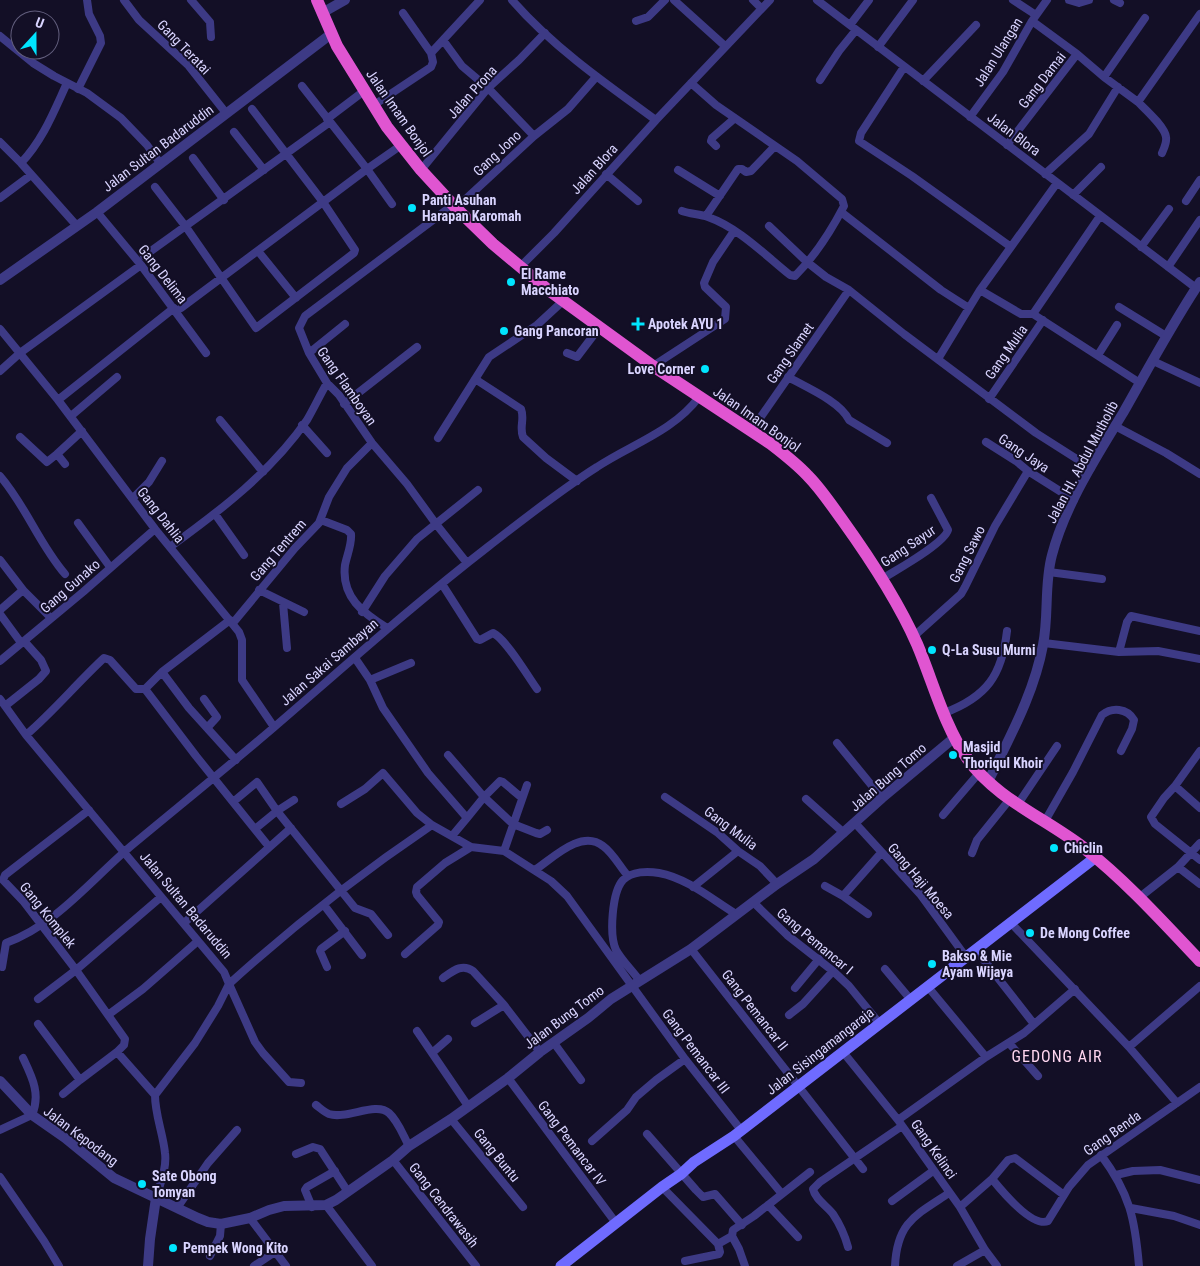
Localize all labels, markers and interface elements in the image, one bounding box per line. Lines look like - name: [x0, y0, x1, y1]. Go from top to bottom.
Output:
- north arrow: [10, 10, 60, 60]
- text: U: [33, 14, 46, 32]
- street label: Jalan Ulangan: [970, 15, 1026, 89]
- street label: Gang Teratai: [154, 16, 214, 78]
- street label: Gang Damai: [1015, 49, 1069, 111]
- street label: Jalan Prona: [444, 62, 500, 122]
- street label: Jalan Imam Bonjol: [363, 66, 435, 160]
- street label: Jalan Sultan Badaruddin: [100, 101, 216, 195]
- street label: Jalan Blora: [984, 109, 1044, 159]
- street label: Gang Jono: [470, 127, 524, 179]
- street label: Jalan Blora: [567, 141, 621, 197]
- place label: Panti Asuhan Harapan Karomah: [422, 192, 522, 224]
- marker: Panti Asuhan Harapan Karomah: [406, 202, 418, 214]
- street label: Gang Delima: [135, 241, 191, 307]
- place label: El Rame Macchiato: [521, 266, 579, 298]
- marker: El Rame Macchiato: [505, 276, 517, 288]
- place label: Apotek AYU 1: [648, 316, 723, 332]
- marker: Apotek AYU 1: [632, 318, 644, 330]
- street label: Gang Slamet: [763, 320, 817, 386]
- street label: Gang Mulia: [982, 322, 1030, 382]
- place label: Gang Pancoran: [514, 323, 599, 339]
- marker: Gang Pancoran: [498, 325, 510, 337]
- street label: Gang Flamboyan: [314, 344, 380, 428]
- place label: Love Corner: [628, 361, 695, 377]
- marker: Love Corner: [699, 363, 711, 375]
- street label: Jalan Imam Bonjol: [710, 383, 804, 455]
- street label: Jalan HI. Abdul Mutholib: [1043, 398, 1121, 526]
- street label: Gang Jaya: [996, 430, 1052, 476]
- street label: Gang Dahlia: [134, 484, 188, 546]
- street label: Gang Tentrem: [247, 516, 309, 584]
- street label: Gang Sayur: [878, 522, 938, 570]
- street label: Gang Sawo: [946, 523, 988, 585]
- street label: Gang Gunako: [37, 556, 103, 616]
- street label: Jalan Sakai Sambayan: [277, 615, 381, 709]
- place label: Q-La Susu Murni: [942, 642, 1035, 658]
- marker: Q-La Susu Murni: [926, 644, 938, 656]
- place label: Masjid Thoriqul Khoir: [963, 739, 1043, 771]
- street label: Jalan Bung Tomo: [847, 740, 929, 814]
- marker: Masjid Thoriqul Khoir: [947, 749, 959, 761]
- street label: Gang Mulia: [701, 803, 761, 853]
- street label: Gang Haji Moesa: [885, 840, 957, 922]
- place label: Chiclin: [1064, 840, 1103, 856]
- marker: Chiclin: [1048, 842, 1060, 854]
- street label: Jalan Sultan Badaruddin: [137, 848, 235, 962]
- street label: Gang Komplek: [17, 879, 80, 952]
- street label: Gang Pemancar I: [774, 905, 856, 977]
- place label: De Mong Coffee: [1040, 925, 1130, 941]
- marker: De Mong Coffee: [1024, 927, 1036, 939]
- place label: Bakso & Mie Ayam Wijaya: [942, 948, 1013, 980]
- marker: Bakso & Mie Ayam Wijaya: [926, 958, 938, 970]
- street label: Gang Pemancar II: [719, 967, 791, 1053]
- street label: Jalan Bung Tomo: [521, 982, 607, 1052]
- street label: Jalan Sisingamangaraja: [763, 1004, 877, 1098]
- street label: Gang Pemancar III: [659, 1006, 733, 1096]
- district label: GEDONG AIR: [1012, 1047, 1102, 1066]
- street label: Gang Pemancar IV: [535, 1097, 609, 1189]
- street label: Jalan Kepodang: [41, 1103, 121, 1169]
- street label: Gang Benda: [1080, 1107, 1144, 1159]
- street label: Gang Kelinci: [908, 1116, 960, 1182]
- street label: Gang Buntu: [471, 1125, 523, 1185]
- street label: Gang Cendrawasih: [406, 1160, 482, 1250]
- place label: Sate Obong Tomyan: [152, 1168, 217, 1200]
- marker: Sate Obong Tomyan: [136, 1178, 148, 1190]
- place label: Pempek Wong Kito: [183, 1240, 288, 1256]
- marker: Pempek Wong Kito: [167, 1242, 179, 1254]

